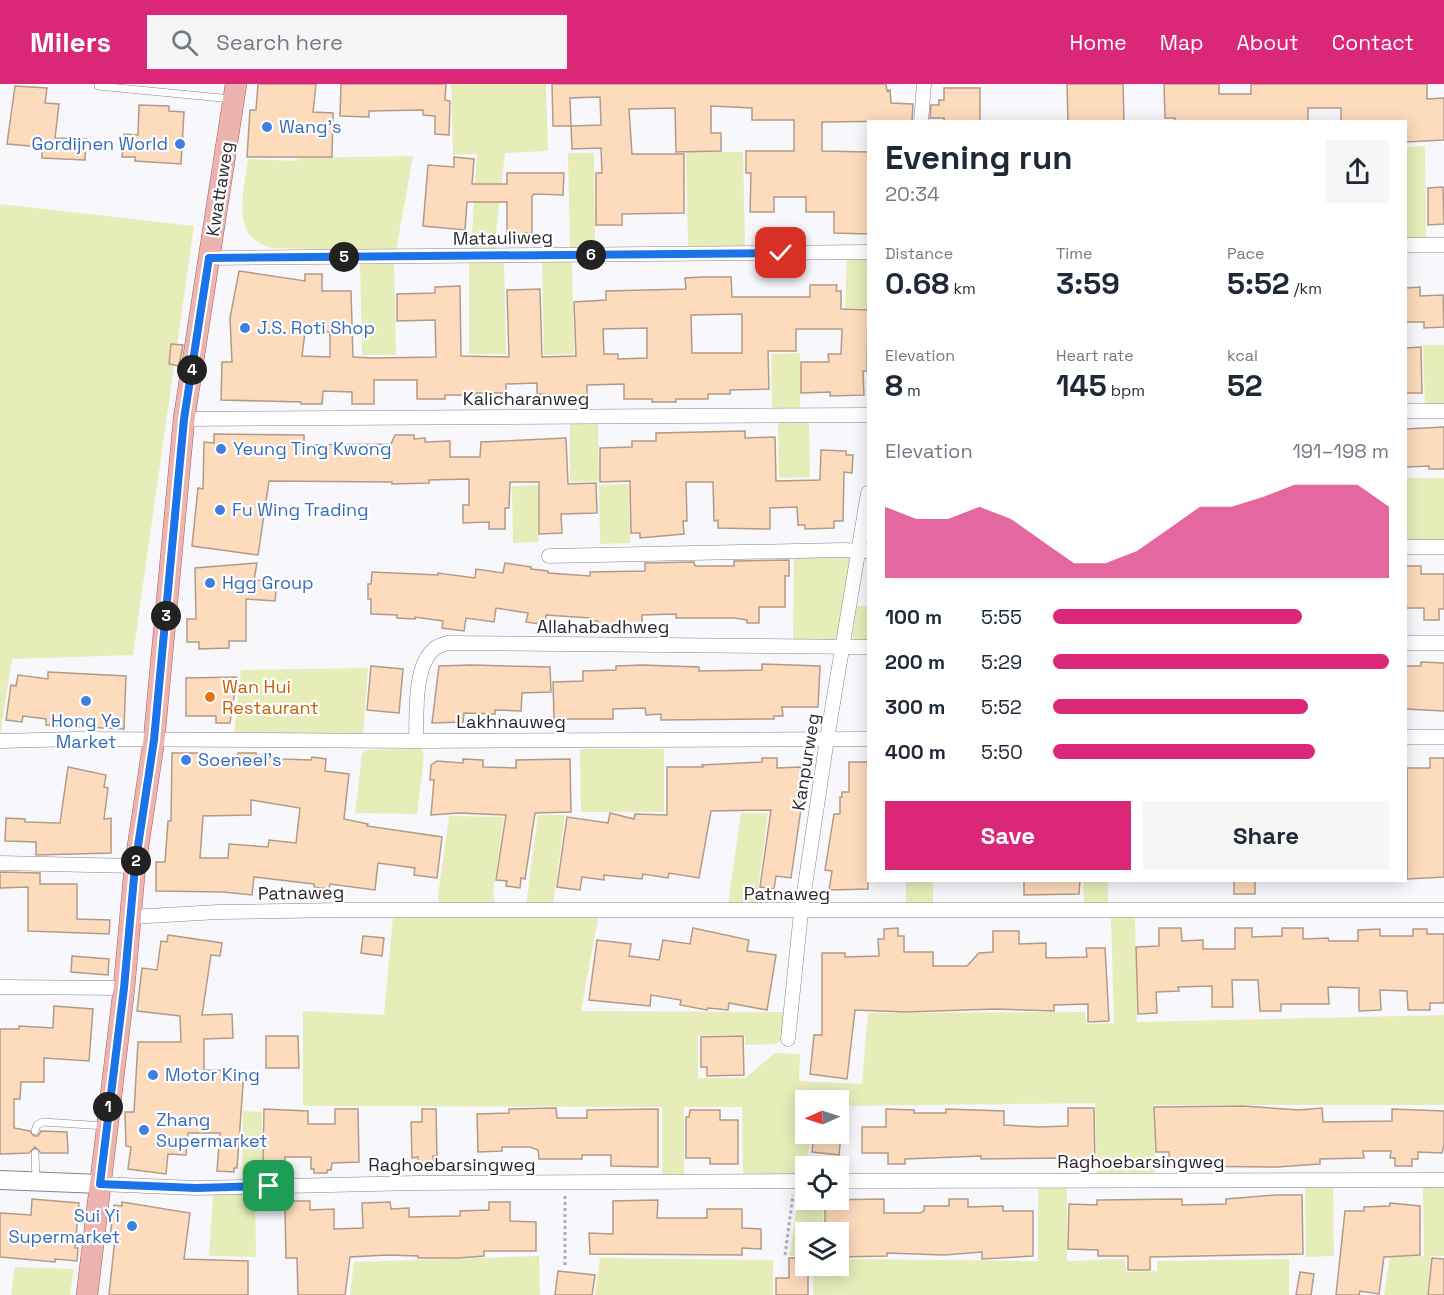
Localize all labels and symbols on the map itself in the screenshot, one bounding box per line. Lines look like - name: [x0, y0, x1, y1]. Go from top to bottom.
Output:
- place label: Wang's: [279, 115, 341, 138]
- marker: Wang's: [260, 120, 274, 134]
- place label: Gordijnen World: [31, 132, 168, 155]
- marker: Gordijnen World: [173, 137, 187, 151]
- street label: Kwattaweg: [201, 140, 238, 238]
- street label: Matauliweg: [453, 225, 553, 250]
- pin: [755, 227, 806, 278]
- pin: 6: [576, 240, 606, 270]
- pin: 5: [329, 242, 359, 272]
- place label: J.S. Roti Shop: [257, 316, 375, 339]
- marker: J.S. Roti Shop: [238, 321, 252, 335]
- pin: 4: [177, 355, 207, 385]
- street label: Kalicharanweg: [463, 387, 589, 410]
- place label: Yeung Ting Kwong: [233, 437, 391, 460]
- marker: Yeung Ting Kwong: [214, 442, 228, 456]
- place label: Fu Wing Trading: [232, 498, 369, 521]
- marker: Fu Wing Trading: [213, 503, 227, 517]
- place label: Hgg Group: [222, 571, 314, 594]
- marker: Hgg Group: [203, 576, 217, 590]
- pin: 3: [151, 601, 181, 631]
- street label: Allahabadhweg: [537, 615, 669, 638]
- place label: Wan Hui Restaurant: [222, 675, 319, 719]
- marker: Wan Hui Restaurant: [203, 690, 217, 704]
- marker: Hong Ye Market: [79, 694, 93, 708]
- place label: Hong Ye Market: [51, 709, 121, 753]
- street label: Lakhnauweg: [456, 710, 566, 733]
- street label: Kanpurweg: [786, 712, 825, 812]
- place label: Soeneel's: [198, 748, 282, 771]
- marker: Soeneel's: [179, 753, 193, 767]
- pin: 2: [121, 846, 151, 876]
- street label: Patnaweg: [258, 880, 344, 905]
- street label: Patnaweg: [744, 882, 830, 905]
- place label: Motor King: [165, 1063, 260, 1086]
- marker: Motor King: [146, 1068, 160, 1082]
- north arrow: [795, 1090, 849, 1144]
- pin: 1: [93, 1092, 123, 1122]
- place label: Zhang Supermarket: [156, 1108, 268, 1152]
- marker: Zhang Supermarket: [137, 1123, 151, 1137]
- street label: Raghoebarsingweg: [1057, 1150, 1225, 1173]
- street label: Raghoebarsingweg: [368, 1153, 536, 1176]
- pin: [243, 1160, 294, 1211]
- place label: Sui Yi Supermarket: [9, 1204, 120, 1248]
- marker: Sui Yi Supermarket: [125, 1219, 139, 1233]

